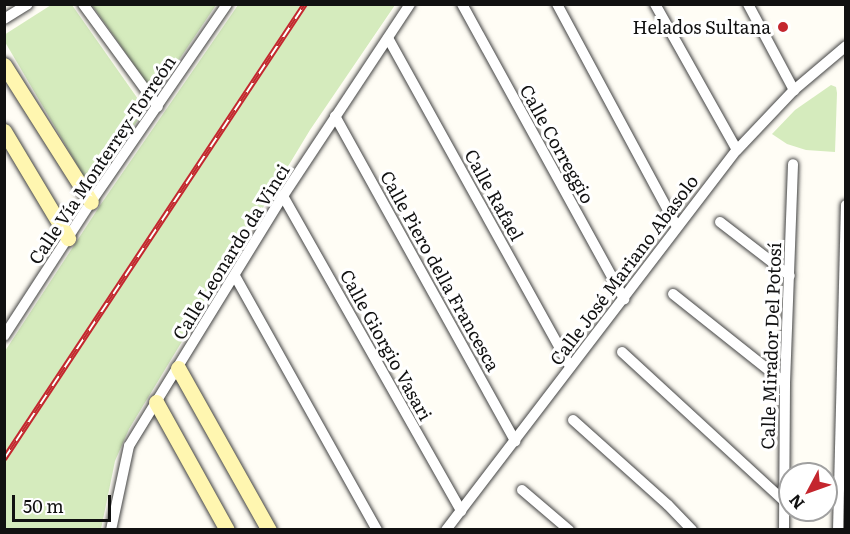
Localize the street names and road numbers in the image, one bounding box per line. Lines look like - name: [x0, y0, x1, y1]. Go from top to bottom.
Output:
- street label: Calle Vía Monterrey-Torreón: [24, 52, 180, 268]
- street label: Calle Correggio: [515, 81, 599, 207]
- street label: Calle Rafael: [460, 146, 528, 244]
- street label: Calle Leonardo da Vinci: [168, 160, 294, 344]
- street label: Calle Piero della Francesca: [376, 167, 504, 375]
- street label: Calle José Mariano Abasolo: [545, 170, 703, 370]
- street label: Calle Mirador Del Potosí: [757, 242, 785, 450]
- street label: Calle Giorgio Vasari: [336, 266, 436, 424]

